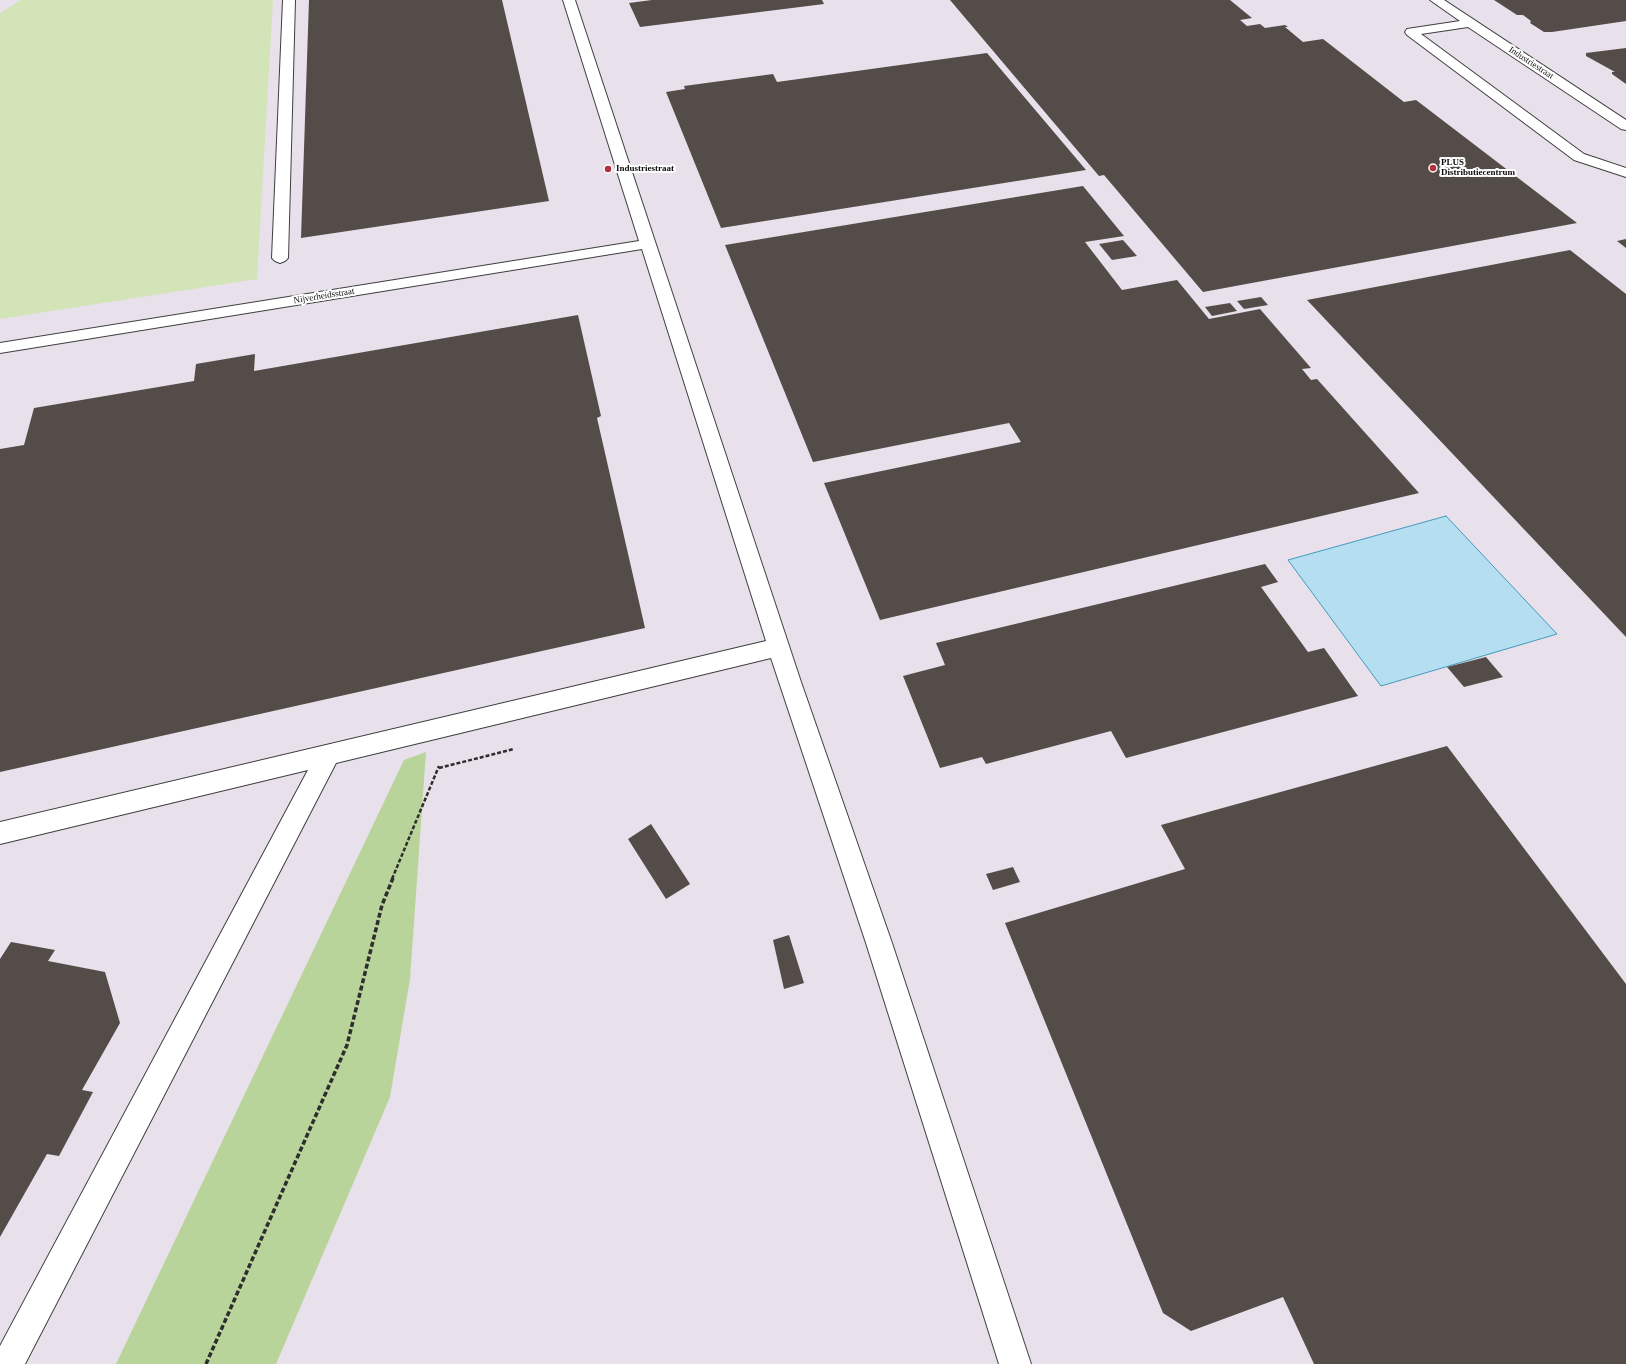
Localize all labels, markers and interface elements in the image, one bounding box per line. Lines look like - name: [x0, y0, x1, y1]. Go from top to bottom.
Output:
- street label: Industriestraat: [1506, 44, 1556, 82]
- place label: PLUS Distributiecentrum: [1441, 158, 1515, 179]
- marker: PLUS Distributiecentrum: [1428, 163, 1438, 173]
- marker: Industriestraat: [603, 164, 613, 174]
- place label: Industriestraat: [616, 164, 674, 174]
- street label: Nijverheidsstraat: [293, 286, 355, 306]

